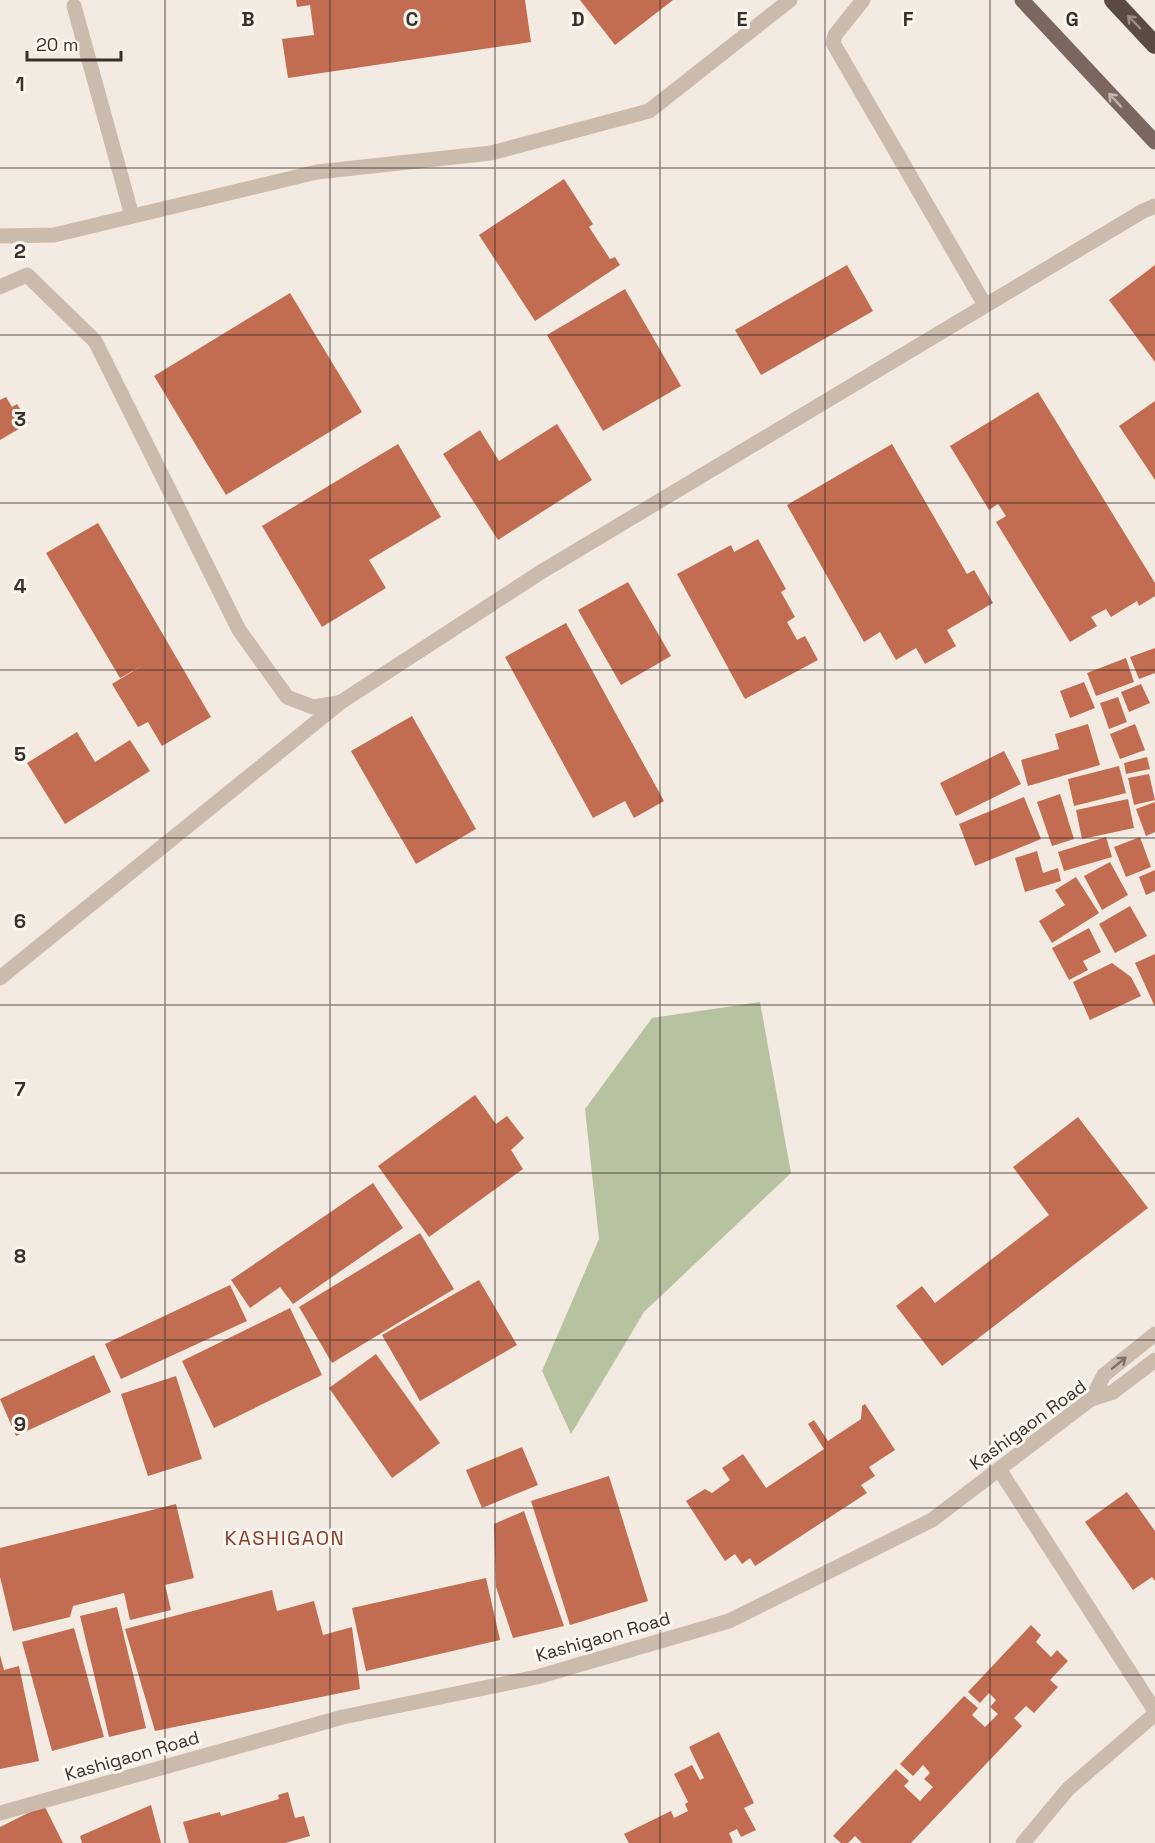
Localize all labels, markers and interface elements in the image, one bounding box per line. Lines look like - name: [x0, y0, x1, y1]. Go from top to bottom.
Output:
- text: B: [241, 6, 255, 32]
- text: C: [406, 6, 419, 32]
- text: D: [571, 6, 585, 32]
- text: E: [736, 6, 748, 32]
- text: F: [903, 6, 914, 32]
- text: G: [1065, 6, 1079, 32]
- one-way arrow: [1127, 15, 1141, 30]
- scale bar: [27, 24, 122, 62]
- text: 20 m: [36, 33, 79, 56]
- text: 1: [15, 71, 25, 97]
- one-way arrow: [1108, 92, 1122, 107]
- text: 2: [14, 238, 26, 264]
- text: 3: [14, 406, 26, 432]
- text: 4: [14, 573, 27, 599]
- text: 5: [14, 741, 26, 767]
- text: 6: [14, 908, 26, 934]
- text: 7: [14, 1076, 26, 1102]
- text: 8: [14, 1243, 26, 1269]
- one-way arrow: [1111, 1356, 1126, 1370]
- street label: Kashigaon Road: [965, 1374, 1091, 1475]
- text: 9: [14, 1411, 26, 1437]
- district label: KASHIGAON: [225, 1525, 345, 1551]
- street label: Kashigaon Road: [533, 1606, 673, 1667]
- street label: Kashigaon Road: [62, 1725, 202, 1786]

